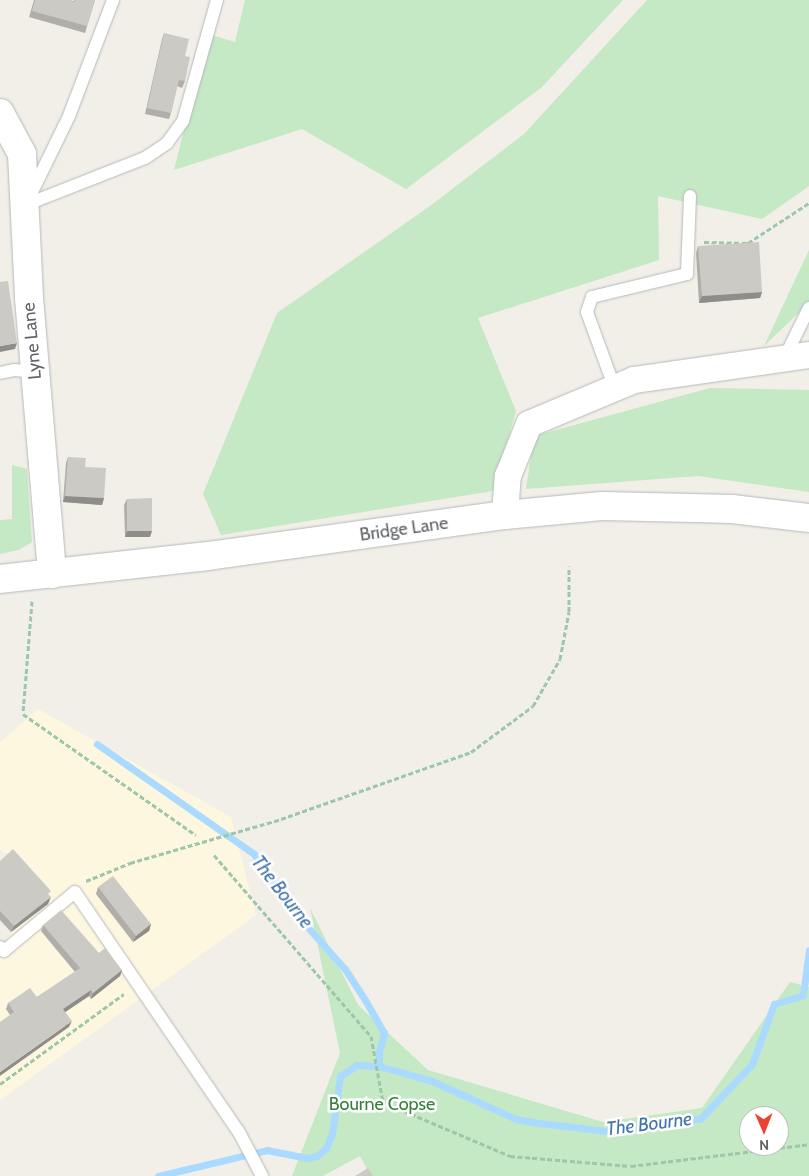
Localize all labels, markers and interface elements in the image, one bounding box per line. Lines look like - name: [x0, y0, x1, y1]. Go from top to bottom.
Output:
- street label: Lyne Lane: [18, 302, 46, 380]
- street label: Bridge Lane: [358, 512, 450, 546]
- water label: The Bourne: [246, 851, 318, 933]
- park label: Bourne Copse: [329, 1093, 435, 1115]
- north arrow: [739, 1106, 789, 1156]
- water label: The Bourne: [605, 1107, 693, 1141]
- text: N: [759, 1136, 769, 1154]

